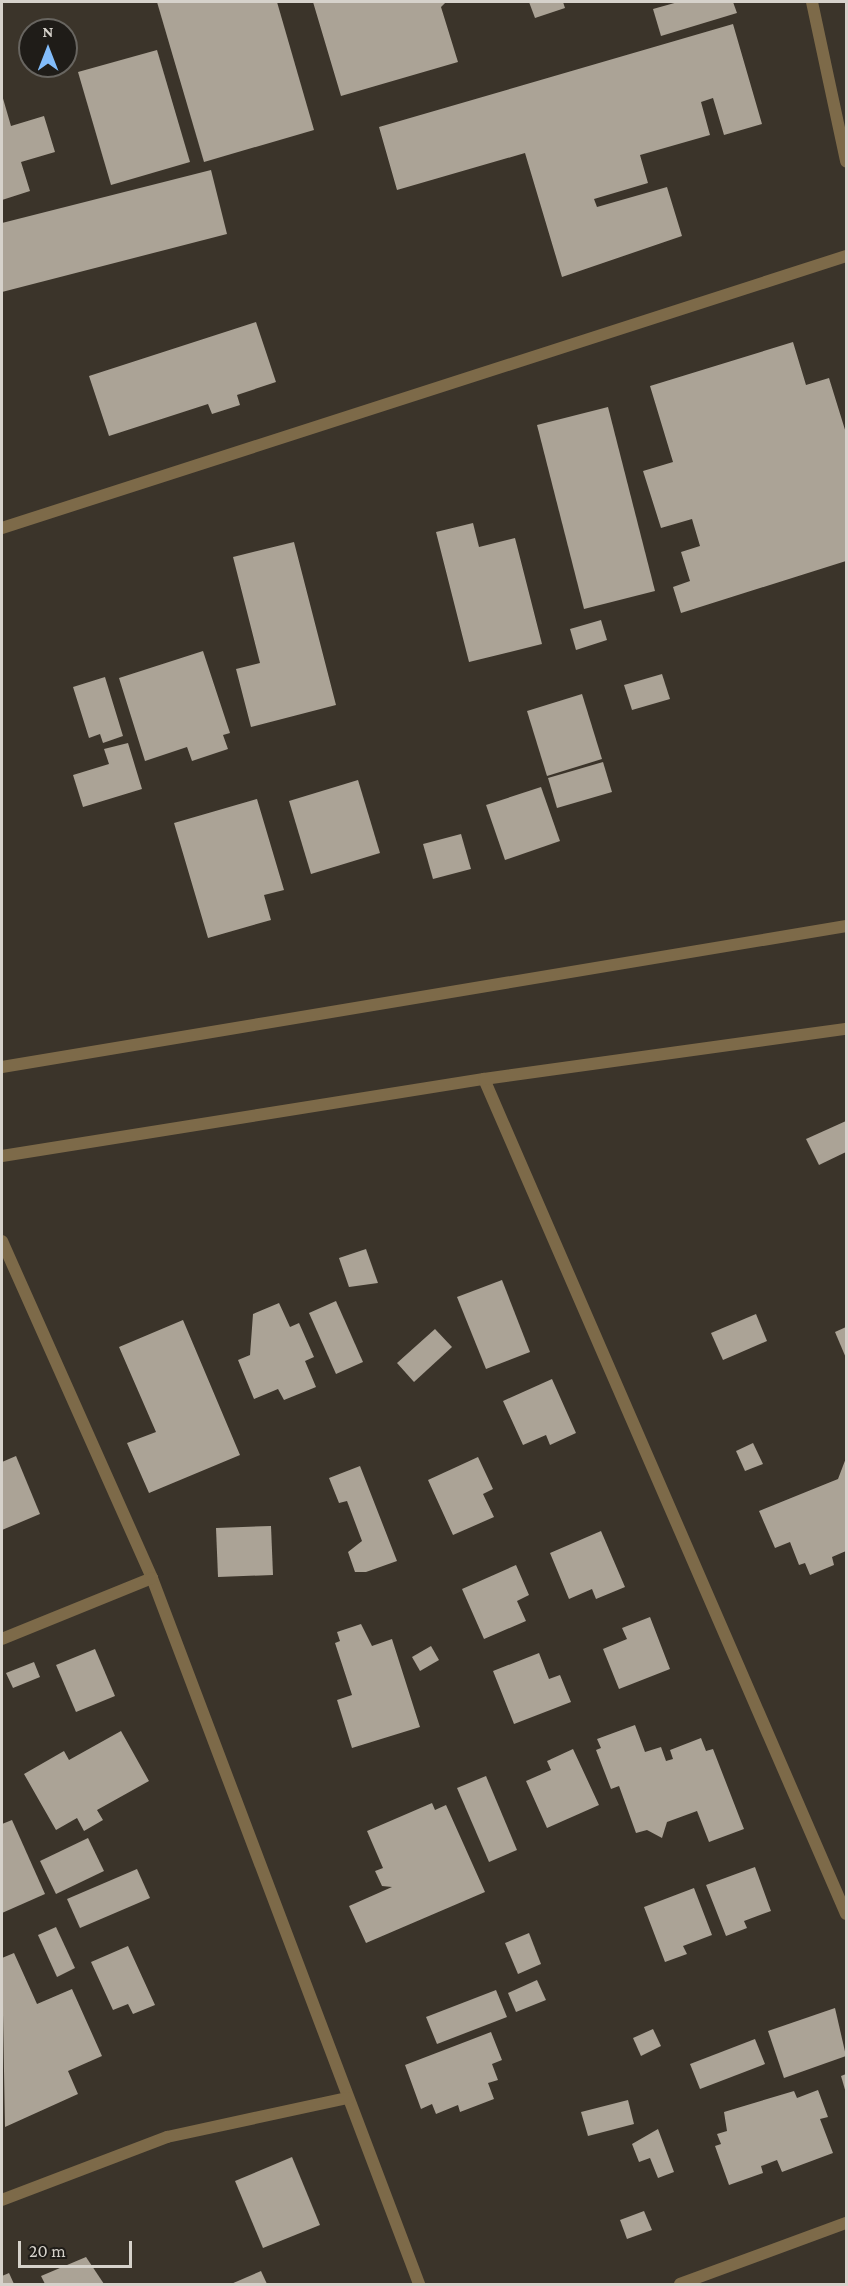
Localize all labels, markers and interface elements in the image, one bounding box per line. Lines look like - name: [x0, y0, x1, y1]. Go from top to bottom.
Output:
- north arrow: [18, 18, 78, 78]
- text: N: [43, 23, 53, 40]
- scale bar: [21, 2229, 135, 2267]
- text: 20 m: [29, 2241, 66, 2261]

